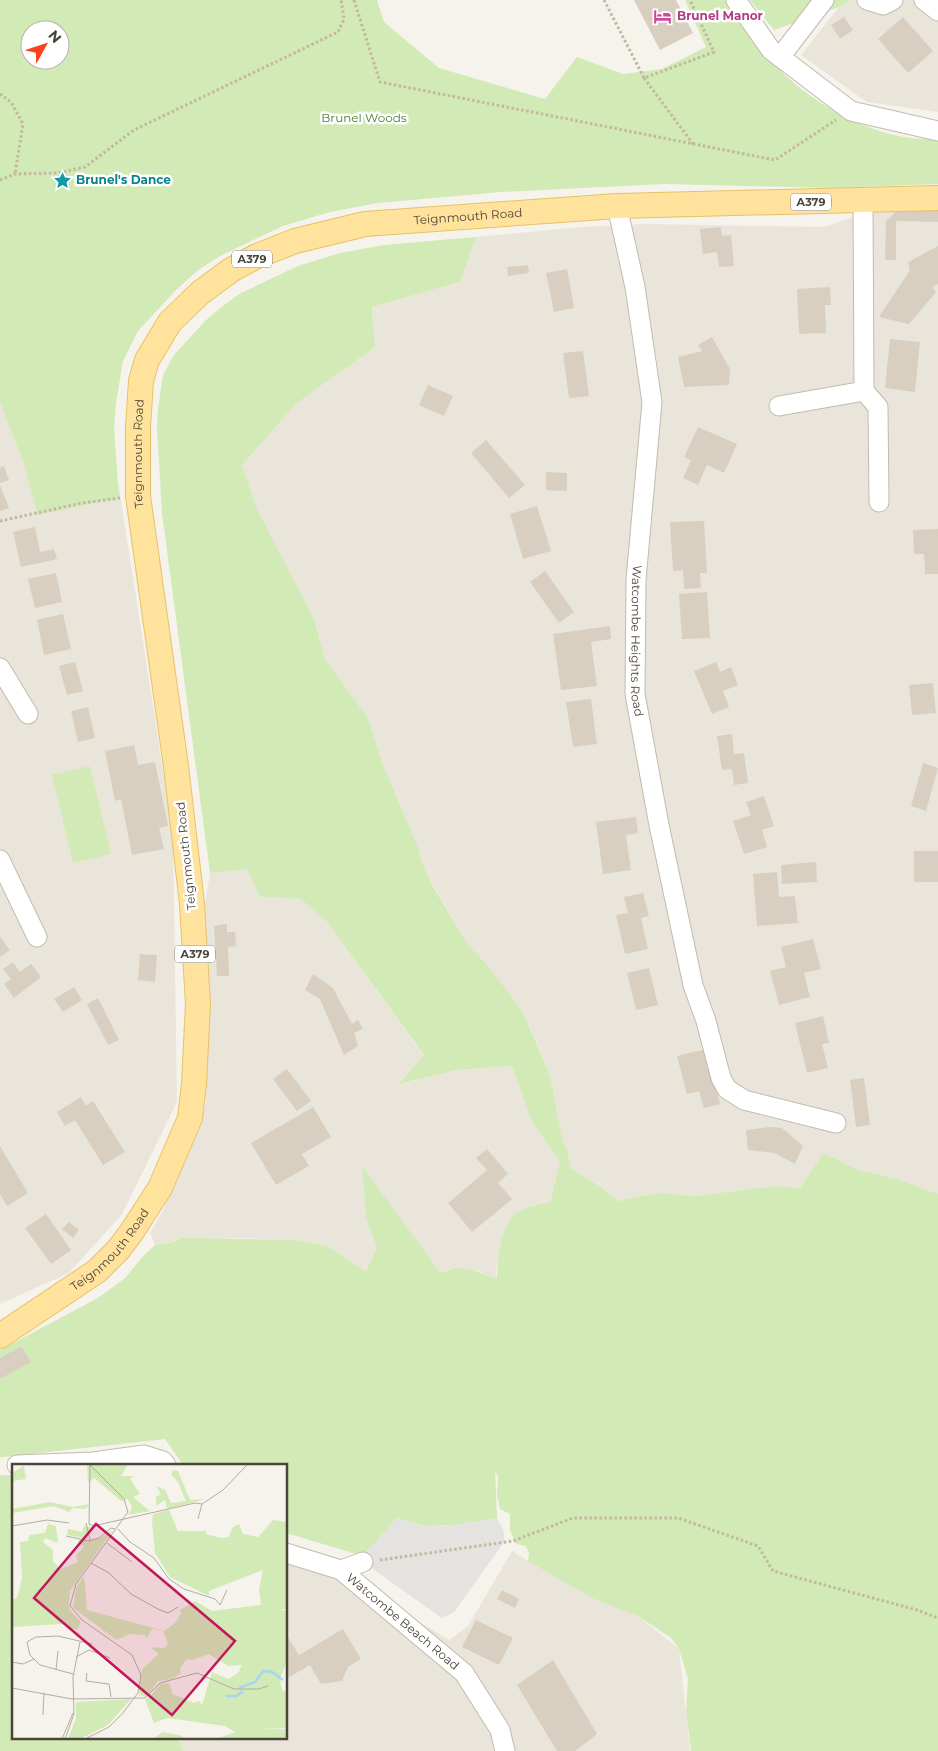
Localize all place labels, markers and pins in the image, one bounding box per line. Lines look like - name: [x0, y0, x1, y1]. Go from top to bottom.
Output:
- hotel icon: Brunel Manor: [653, 6, 673, 26]
- place label: Brunel Manor: [677, 8, 763, 23]
- place icon: Brunel's Dance: [52, 170, 72, 190]
- place label: Brunel's Dance: [76, 172, 171, 187]

